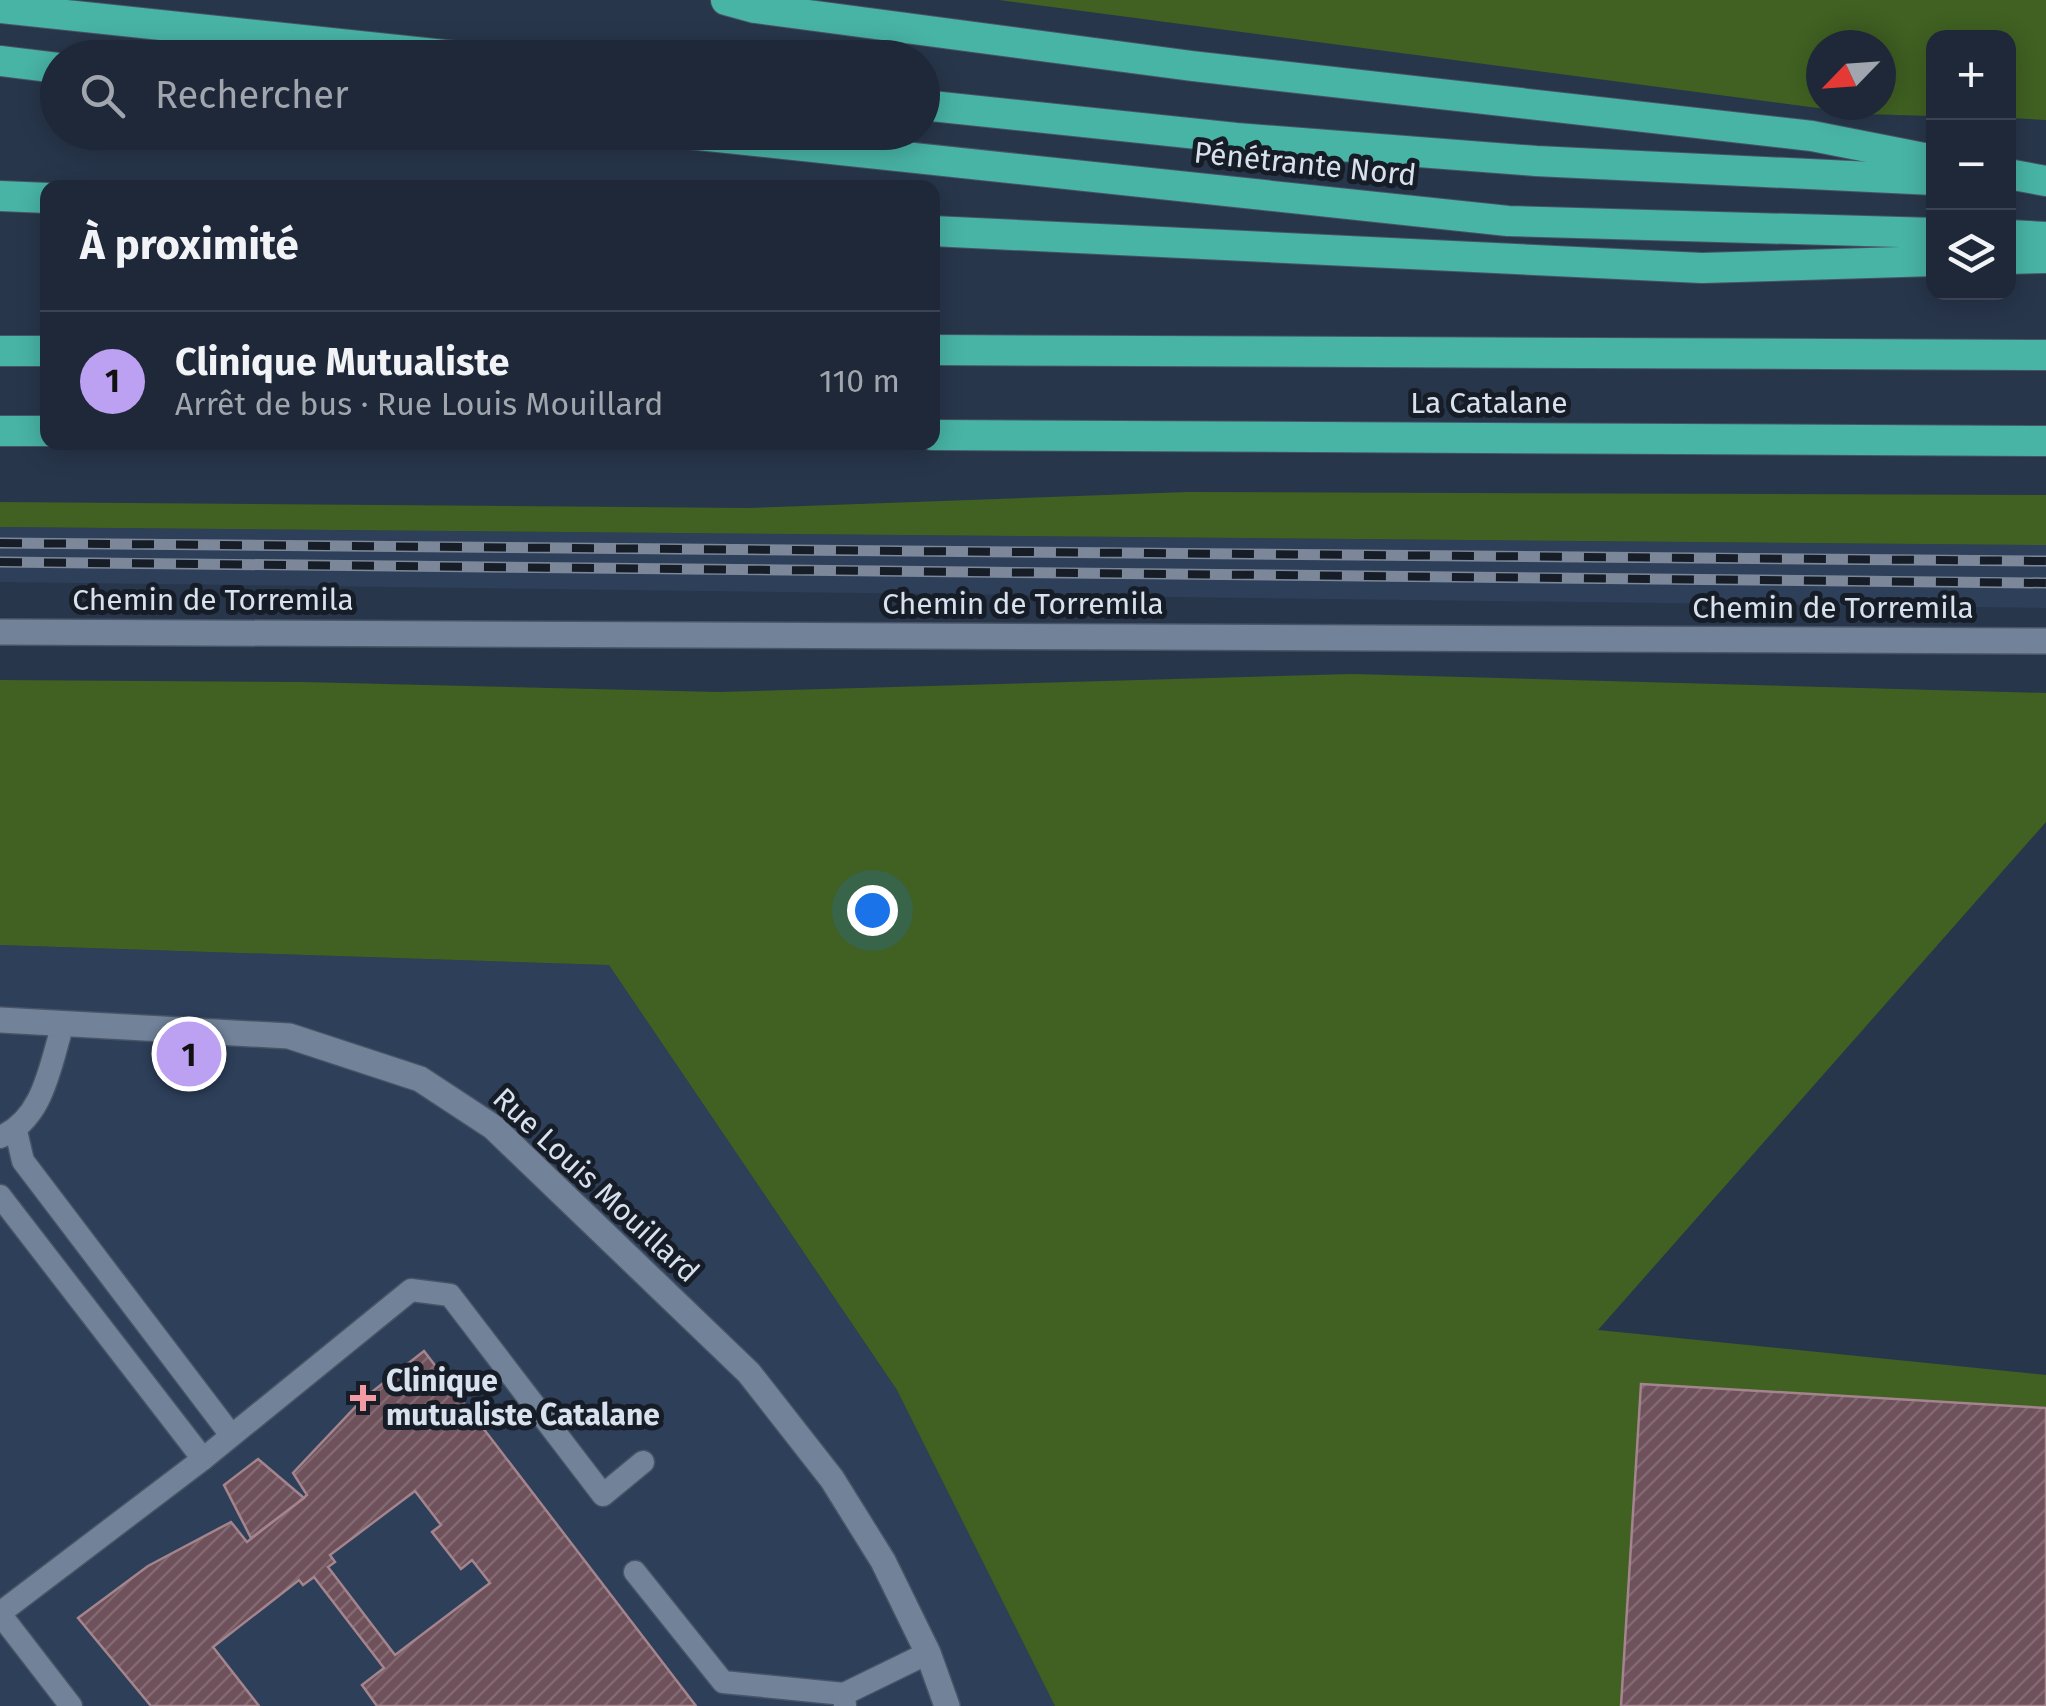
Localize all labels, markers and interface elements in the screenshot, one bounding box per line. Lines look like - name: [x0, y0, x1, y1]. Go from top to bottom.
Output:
- north arrow: [1806, 30, 1896, 120]
- map controls: [1926, 30, 2016, 300]
- button: +: [1926, 30, 2016, 120]
- search box: [40, 40, 940, 150]
- icon: search: [75, 68, 130, 123]
- text: Rechercher: [155, 72, 349, 118]
- button: −: [1926, 120, 2016, 210]
- street label: Pénétrante Nord: [1192, 134, 1418, 194]
- button: layers: [1926, 210, 2016, 300]
- text: À proximité: [80, 220, 299, 270]
- text: Clinique Mutualiste: [175, 339, 509, 385]
- text: 1: [105, 362, 120, 400]
- text: 110 m: [819, 362, 900, 400]
- text: Arrêt de bus · Rue Louis Mouillard: [175, 385, 663, 423]
- street label: La Catalane: [1410, 385, 1568, 421]
- street label: Chemin de Torremila: [72, 582, 354, 618]
- street label: Chemin de Torremila: [882, 586, 1164, 622]
- street label: Chemin de Torremila: [1692, 590, 1974, 626]
- your location: [847, 885, 898, 936]
- pin: 1: [156, 1016, 222, 1092]
- street label: Rue Louis Mouillard: [485, 1080, 707, 1290]
- place label: Clinique mutualiste Catalane: [386, 1363, 660, 1433]
- marker: Clinique mutualiste Catalane: [350, 1385, 376, 1411]

